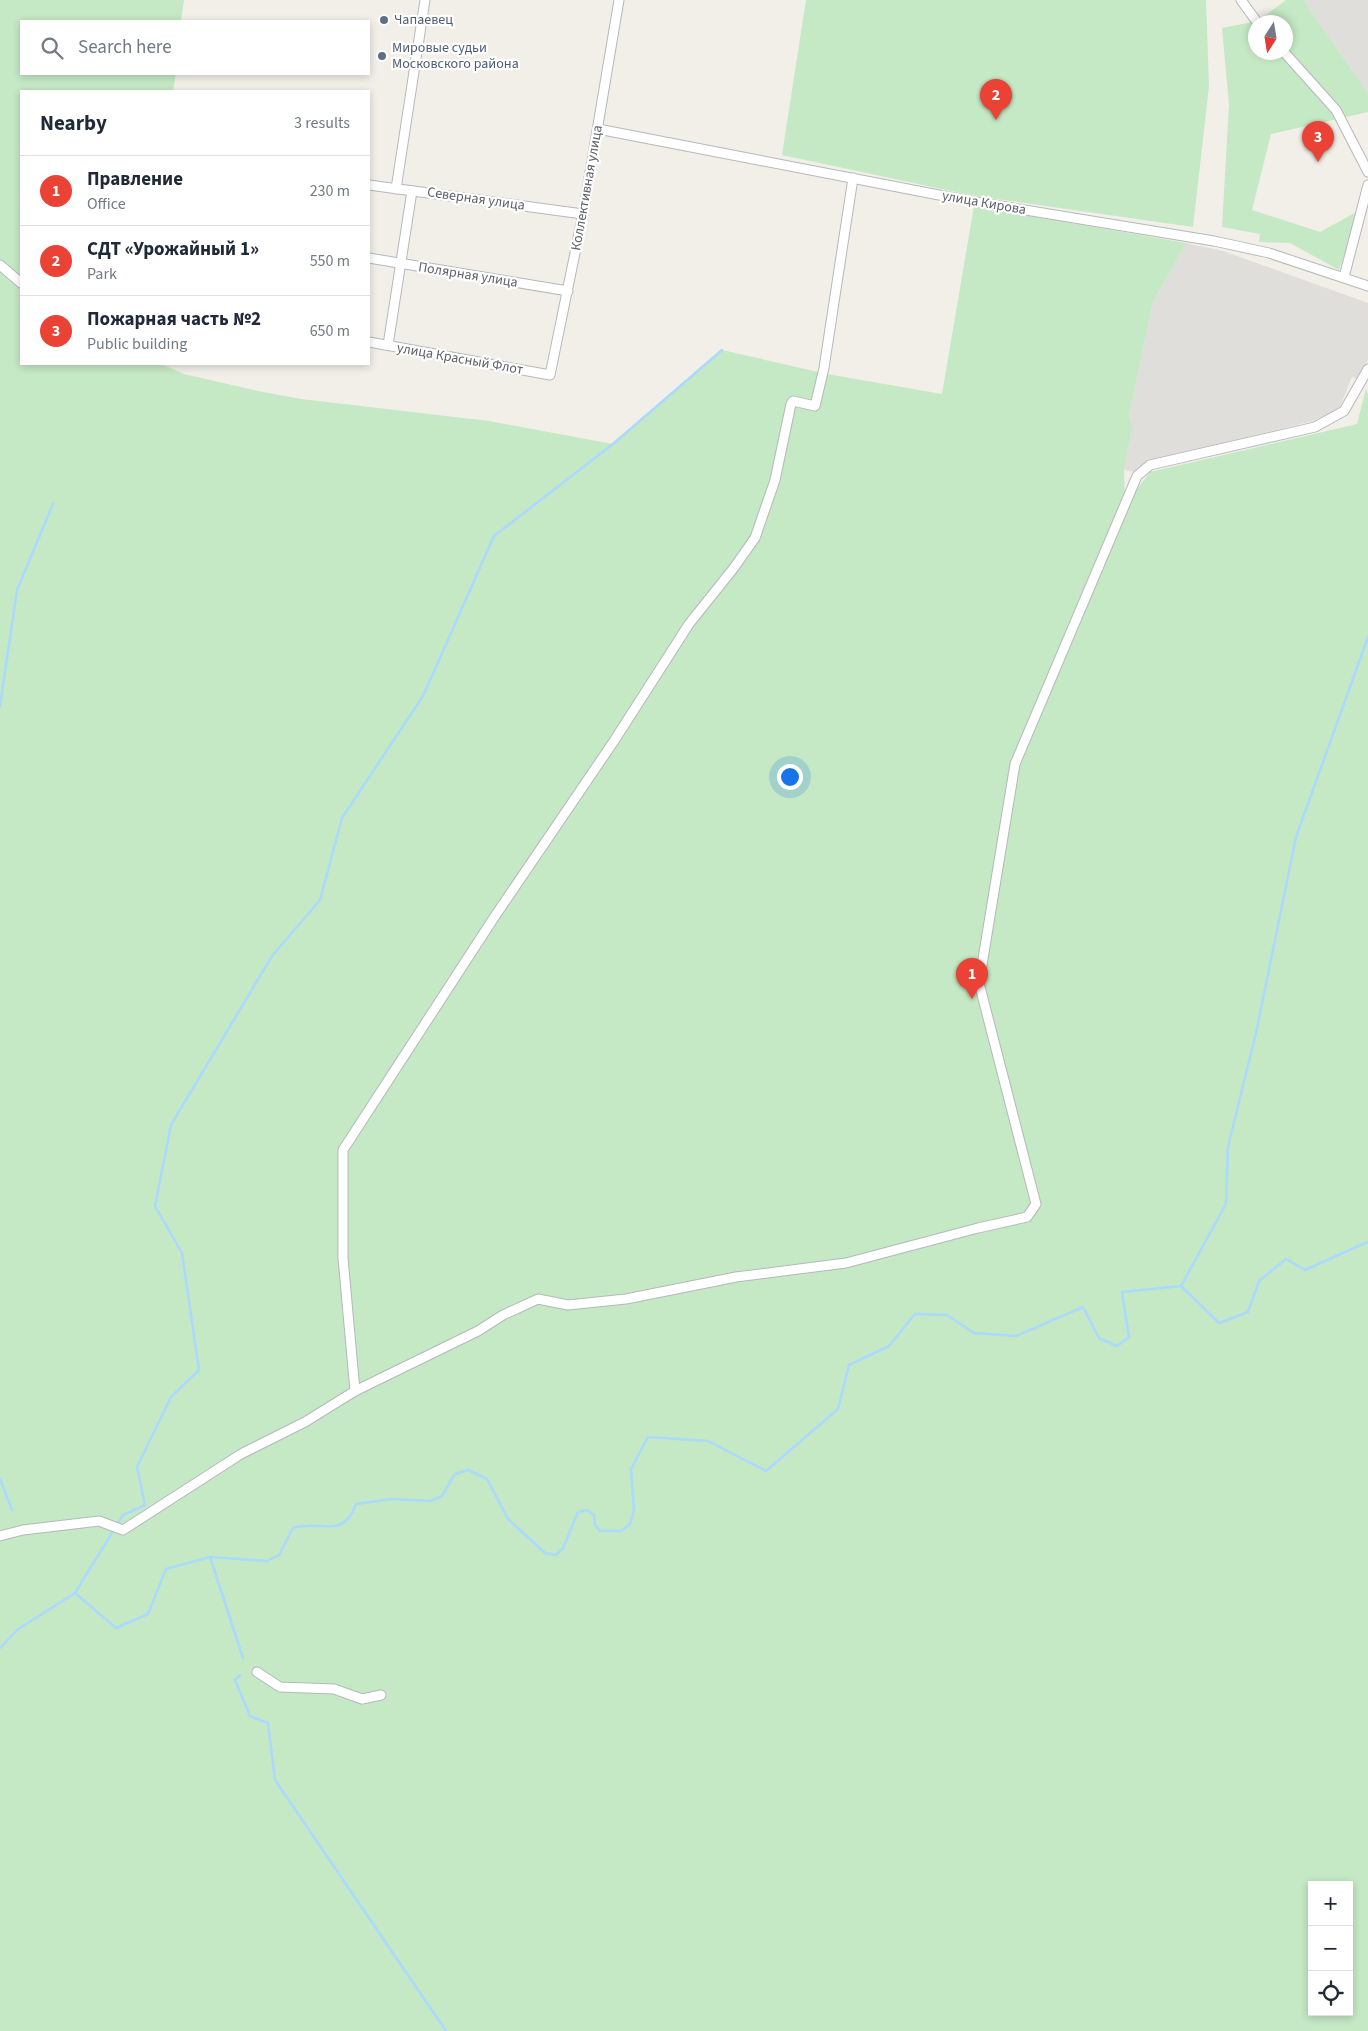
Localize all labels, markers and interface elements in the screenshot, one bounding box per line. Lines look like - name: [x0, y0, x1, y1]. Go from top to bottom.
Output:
- place label: Чапаевец: [394, 10, 453, 30]
- marker: Чапаевец: [378, 14, 390, 26]
- north arrow: [1248, 15, 1293, 60]
- search box: [20, 20, 370, 75]
- icon: search: [38, 34, 66, 62]
- text: Search here: [78, 34, 172, 61]
- place label: Мировые судьи Московского района: [392, 38, 519, 74]
- marker: Мировые судьи Московского района: [376, 50, 388, 62]
- pin: 2: [980, 79, 1012, 120]
- text: Nearby: [40, 108, 107, 138]
- text: 3 results: [294, 112, 350, 134]
- pin: 3: [1302, 121, 1334, 162]
- street label: Коллективная улица: [566, 124, 608, 252]
- text: Правление: [87, 166, 183, 193]
- text: 1: [52, 180, 60, 202]
- text: 230 m: [310, 180, 350, 202]
- street label: Северная улица: [426, 182, 526, 216]
- street label: улица Кирова: [940, 186, 1028, 220]
- text: Office: [87, 193, 126, 215]
- text: СДТ «Урожайный 1»: [87, 236, 259, 263]
- text: 2: [52, 250, 60, 272]
- text: 550 m: [310, 250, 350, 272]
- street label: Полярная улица: [417, 257, 519, 293]
- text: Park: [87, 263, 117, 285]
- text: Пожарная часть №2: [87, 306, 261, 333]
- text: 3: [52, 320, 60, 342]
- text: 650 m: [310, 320, 350, 342]
- text: Public building: [87, 333, 187, 355]
- street label: улица Красный Флот: [395, 338, 525, 380]
- your location: [777, 764, 803, 790]
- pin: 1: [956, 958, 988, 999]
- map controls: [1308, 1881, 1353, 2016]
- button: +: [1308, 1881, 1353, 1926]
- button: −: [1308, 1926, 1353, 1971]
- button: locate: [1308, 1971, 1353, 2016]

